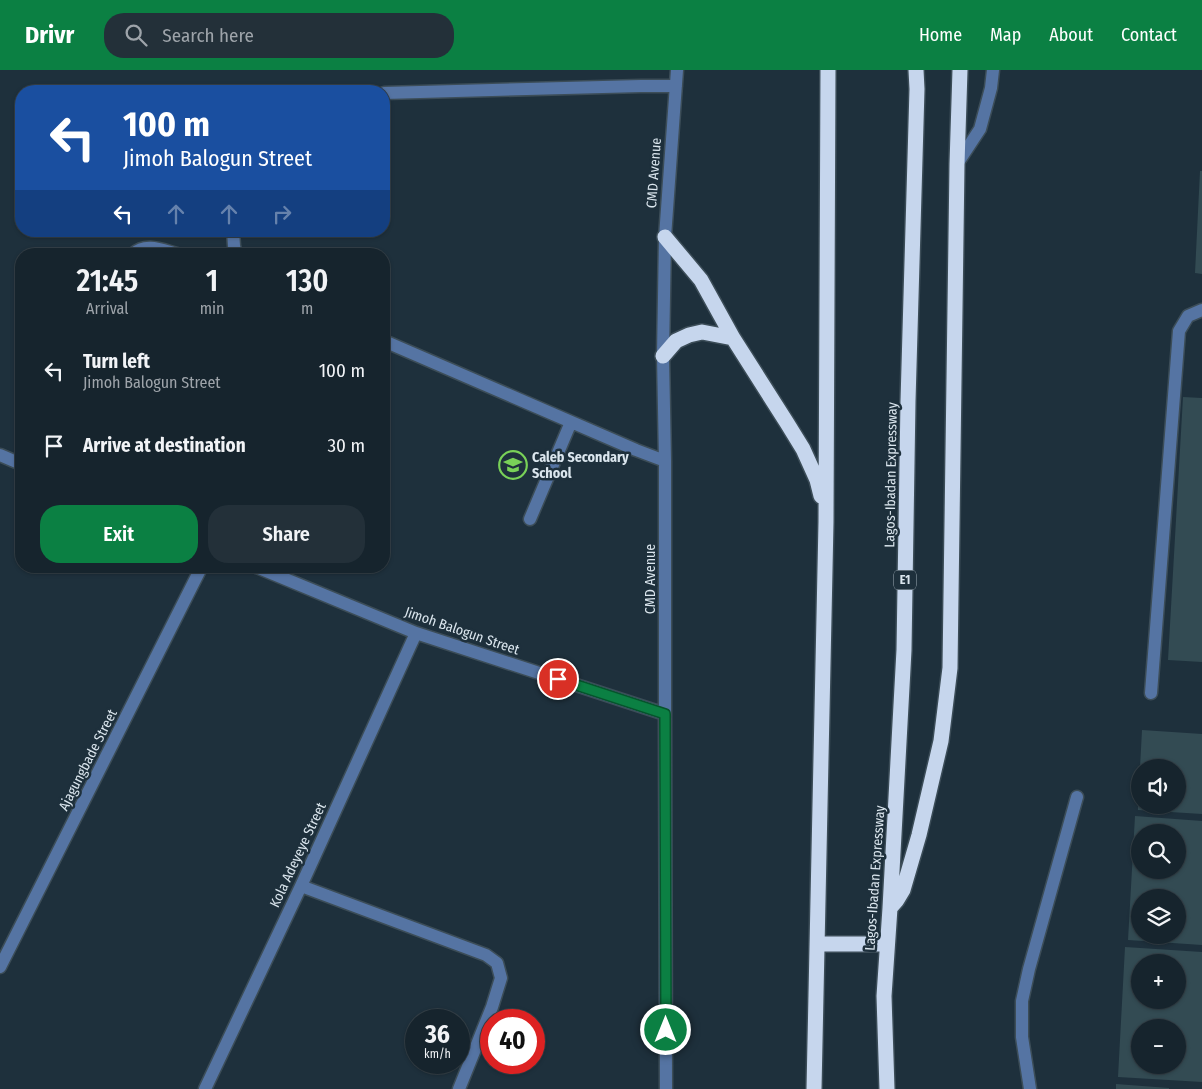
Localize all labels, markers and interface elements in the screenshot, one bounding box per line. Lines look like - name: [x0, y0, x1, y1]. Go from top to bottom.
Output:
- search box: [104, 13, 454, 58]
- text: Drivr: [25, 21, 74, 49]
- icon: search: [122, 21, 150, 49]
- text: Search here: [162, 24, 254, 47]
- text: Home: [919, 24, 962, 46]
- text: Map: [990, 24, 1021, 46]
- text: About: [1049, 24, 1093, 46]
- text: Contact: [1121, 24, 1177, 46]
- text: 100 m: [123, 103, 210, 145]
- icon: left: [40, 105, 105, 170]
- street label: CMD Avenue: [643, 137, 665, 209]
- text: Jimoh Balogun Street: [123, 145, 312, 172]
- icon: left: [109, 200, 137, 228]
- icon: ahead: [162, 200, 190, 228]
- icon: ahead: [215, 200, 243, 228]
- icon: right: [268, 200, 296, 228]
- text: 21:45: [76, 263, 138, 299]
- text: 1: [206, 263, 218, 299]
- text: 130: [286, 263, 329, 299]
- text: Arrival: [86, 299, 129, 318]
- text: min: [200, 299, 224, 318]
- text: m: [301, 299, 313, 318]
- text: Turn left: [83, 350, 150, 373]
- icon: left: [40, 357, 68, 385]
- text: 100 m: [319, 359, 365, 382]
- text: Jimoh Balogun Street: [83, 373, 221, 392]
- street label: Lagos-Ibadan Expressway: [881, 401, 901, 548]
- icon: arrive: [40, 432, 68, 460]
- text: Arrive at destination: [83, 434, 246, 457]
- text: 30 m: [327, 434, 365, 457]
- place label: Caleb Secondary School: [532, 449, 629, 482]
- school or university icon: Caleb Secondary School: [498, 450, 528, 480]
- button: Exit: [40, 505, 198, 563]
- button: Share: [208, 505, 365, 563]
- street label: CMD Avenue: [642, 544, 659, 614]
- road number: E1: [894, 570, 916, 590]
- street label: Jimoh Balogun Street: [402, 603, 522, 659]
- pin: [537, 658, 579, 700]
- icon: arrive: [544, 665, 572, 693]
- street label: Ajagungbade Street: [55, 706, 121, 814]
- map controls: [1131, 759, 1186, 1074]
- button: sound: [1131, 759, 1186, 814]
- street label: Kola Adeyeye Street: [266, 799, 330, 910]
- street label: Lagos-Ibadan Expressway: [861, 804, 889, 951]
- button: search: [1131, 824, 1186, 879]
- button: layers: [1131, 889, 1186, 944]
- button: +: [1131, 954, 1186, 1009]
- position arrow: [639, 1003, 691, 1055]
- speed limit sign: 40: [480, 1009, 545, 1074]
- button: −: [1131, 1019, 1186, 1074]
- text: 36: [425, 1020, 450, 1050]
- text: km/h: [424, 1047, 451, 1061]

